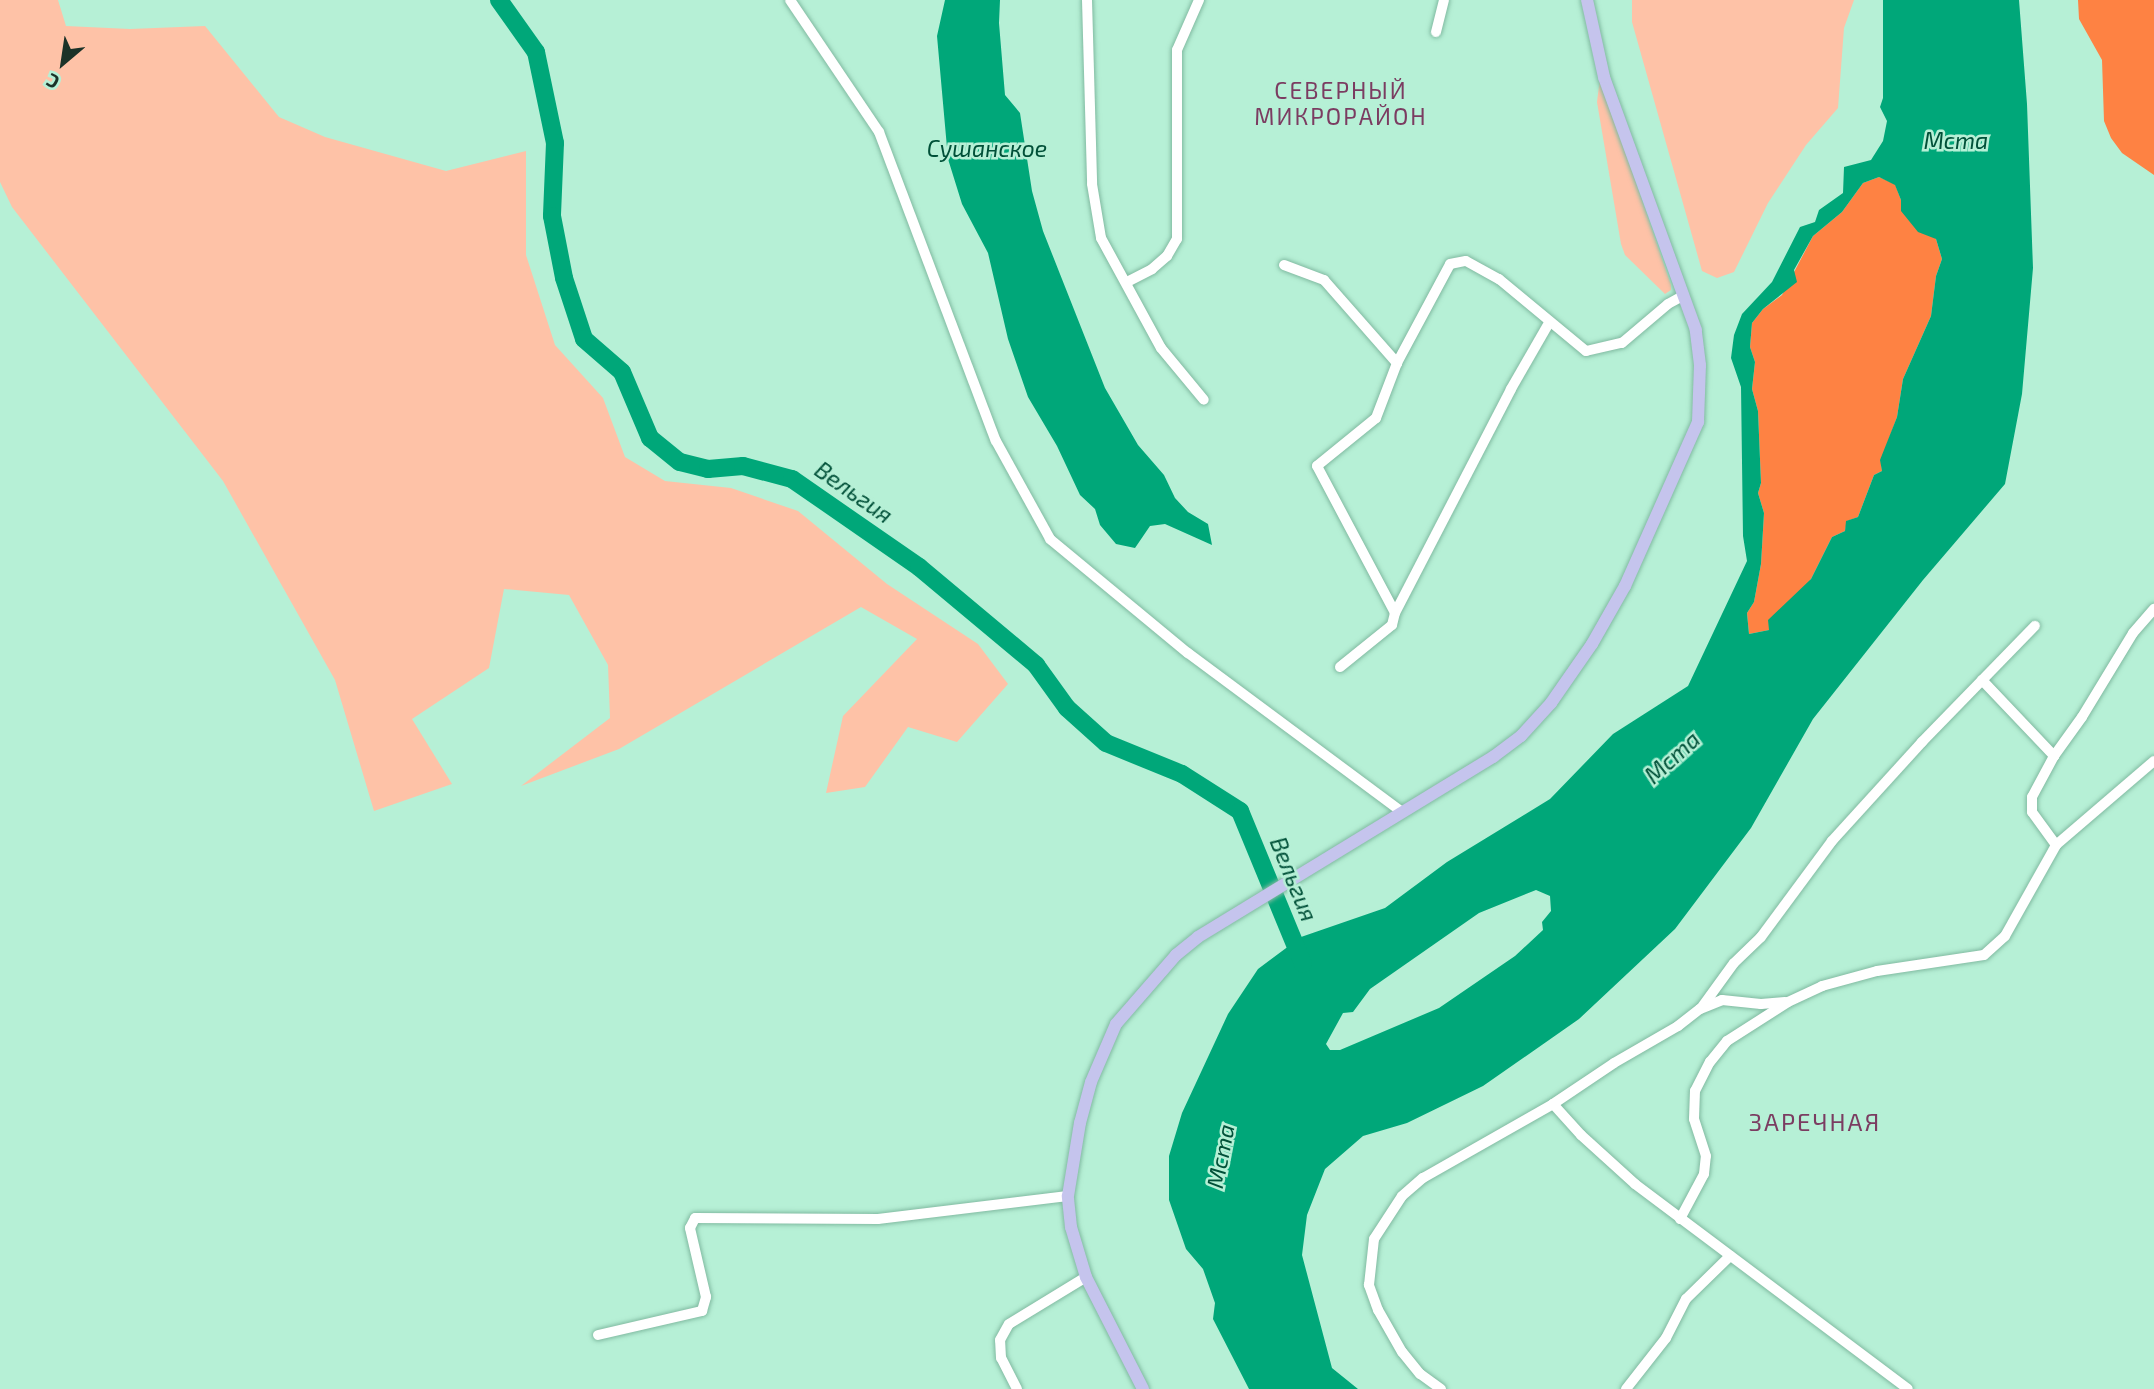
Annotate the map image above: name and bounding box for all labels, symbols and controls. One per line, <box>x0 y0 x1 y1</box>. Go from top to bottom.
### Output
north arrow <box>28 28 98 98</box>
text: С <box>42 69 63 95</box>
district label: СЕВЕРНЫЙ МИКРОРАЙОН <box>1256 76 1426 130</box>
water label: Мста <box>1924 126 1988 154</box>
water label: Сушанское <box>927 134 1047 162</box>
water label: Вельгия <box>810 455 898 529</box>
water label: Мста <box>1639 725 1705 789</box>
water label: Вельгия <box>1265 833 1323 925</box>
district label: ЗАРЕЧНАЯ <box>1750 1108 1880 1136</box>
water label: Мста <box>1200 1122 1240 1190</box>

